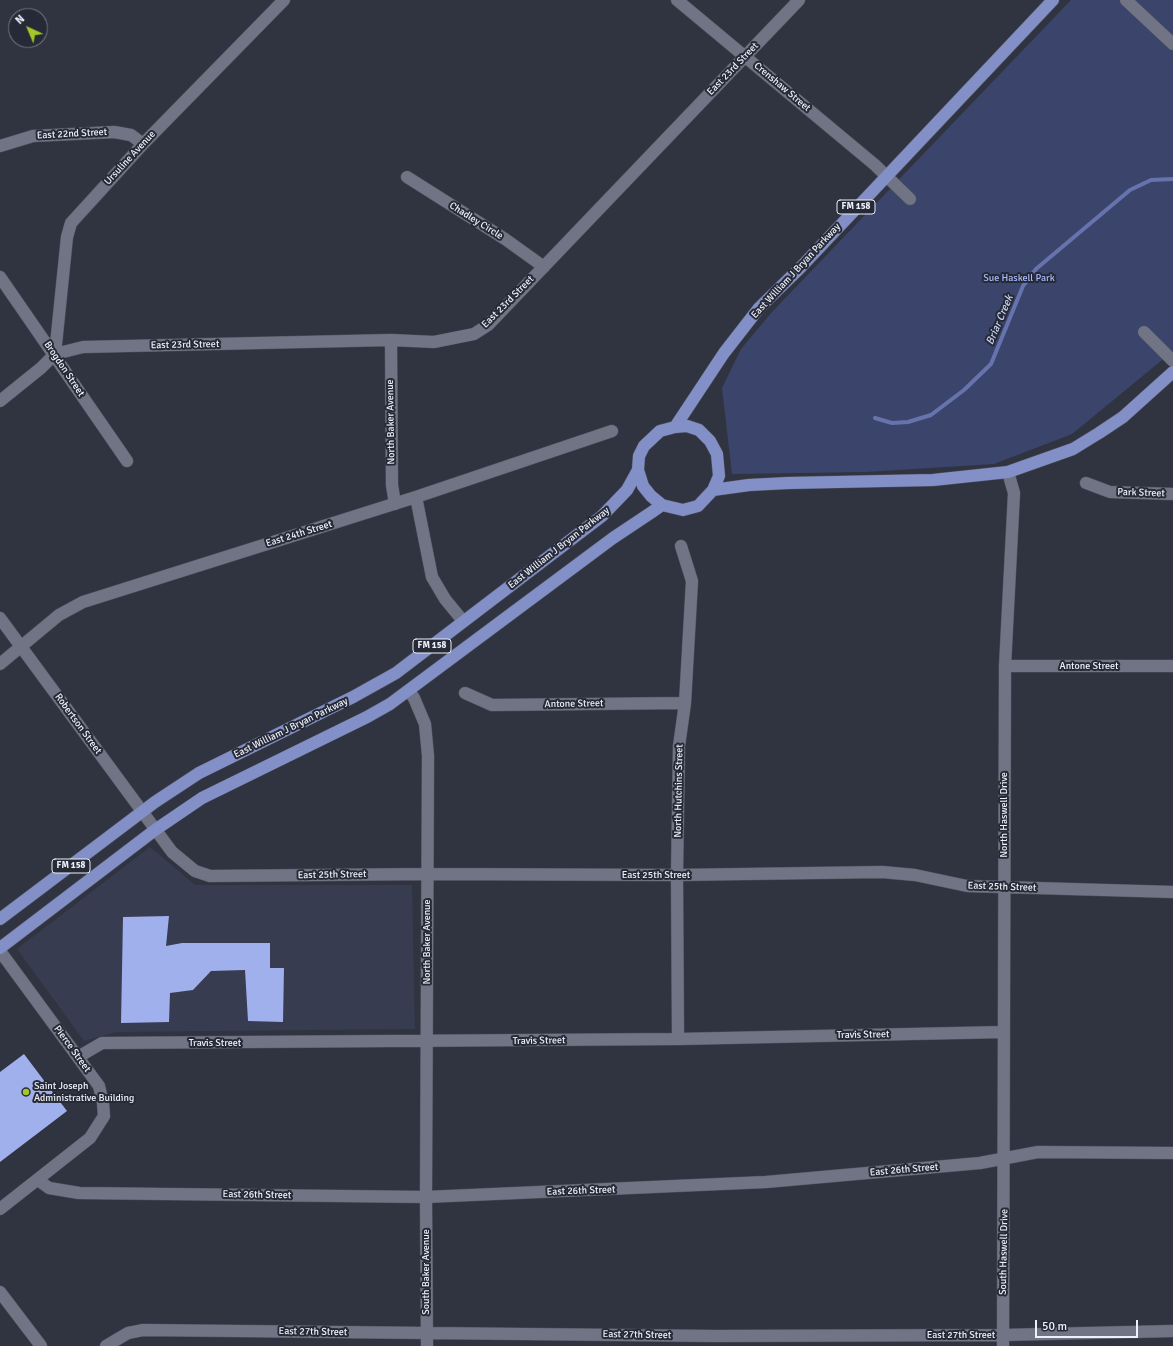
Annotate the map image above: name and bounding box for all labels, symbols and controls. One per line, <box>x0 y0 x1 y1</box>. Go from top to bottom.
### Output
north arrow <box>8 8 48 48</box>
text: N <box>13 12 27 27</box>
street label: East 23rd Street <box>705 40 761 98</box>
street label: Crenshaw Street <box>751 60 813 114</box>
street label: East 22nd Street <box>36 126 108 142</box>
street label: Ursuline Avenue <box>102 128 158 188</box>
street label: Chadley Circle <box>447 200 505 242</box>
road number: FM 158 <box>837 200 875 214</box>
street label: East William J Bryan Parkway <box>749 221 843 321</box>
park label: Sue Haskell Park <box>983 272 1055 284</box>
street label: East 23rd Street <box>479 273 537 331</box>
water label: Briar Creek <box>984 293 1016 347</box>
street label: East 23rd Street <box>151 338 219 352</box>
street label: Brogdon Street <box>41 339 87 399</box>
street label: North Baker Avenue <box>384 379 398 465</box>
street label: Park Street <box>1117 486 1165 500</box>
street label: East William J Bryan Parkway <box>506 505 612 591</box>
street label: East 24th Street <box>264 518 334 550</box>
road number: FM 158 <box>413 639 451 653</box>
street label: Antone Street <box>1060 660 1118 672</box>
street label: Robertson Street <box>52 691 104 757</box>
street label: East William J Bryan Parkway <box>232 695 350 761</box>
street label: Antone Street <box>544 697 604 711</box>
street label: North Hutchins Street <box>672 744 686 838</box>
street label: North Haswell Drive <box>998 772 1010 858</box>
road number: FM 158 <box>52 859 90 873</box>
street label: East 25th Street <box>298 868 366 882</box>
street label: East 25th Street <box>622 869 690 881</box>
street label: East 25th Street <box>967 880 1037 894</box>
street label: North Baker Avenue <box>421 899 433 985</box>
street label: Pierce Street <box>51 1023 93 1075</box>
street label: Travis Street <box>837 1029 889 1041</box>
street label: Travis Street <box>513 1035 565 1047</box>
street label: Travis Street <box>189 1037 241 1049</box>
place label: Saint Joseph Administrative Building <box>34 1080 134 1104</box>
marker: Saint Joseph Administrative Building <box>21 1087 31 1097</box>
street label: East 26th Street <box>869 1161 939 1179</box>
street label: East 26th Street <box>546 1184 616 1198</box>
street label: East 26th Street <box>223 1188 291 1202</box>
street label: South Haswell Drive <box>997 1209 1011 1295</box>
street label: South Baker Avenue <box>420 1229 432 1315</box>
scale bar <box>1037 1312 1140 1338</box>
text: 50 m <box>1042 1319 1067 1334</box>
street label: East 27th Street <box>279 1325 347 1339</box>
street label: East 27th Street <box>603 1328 671 1342</box>
street label: East 27th Street <box>927 1329 995 1341</box>

